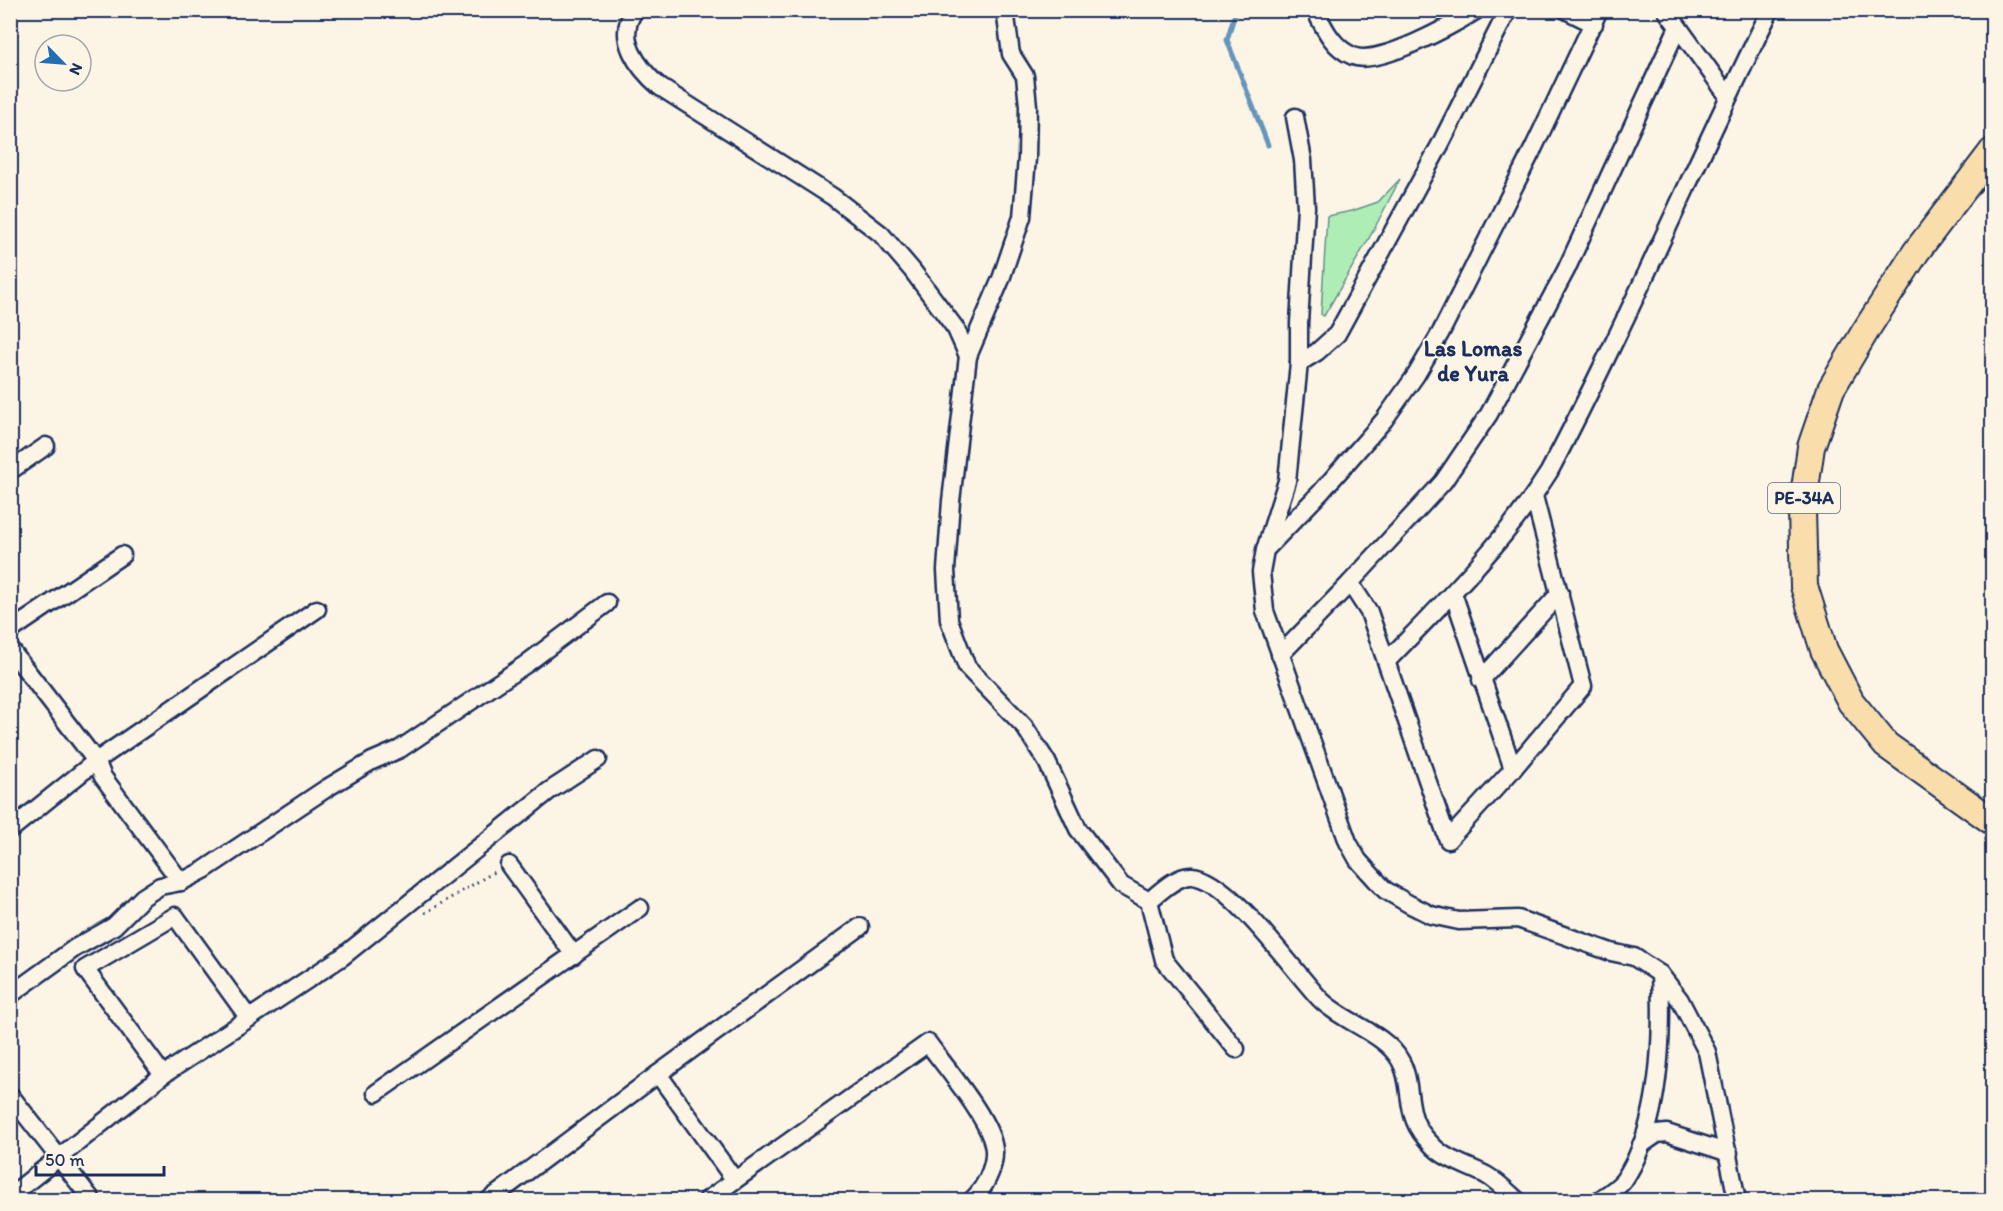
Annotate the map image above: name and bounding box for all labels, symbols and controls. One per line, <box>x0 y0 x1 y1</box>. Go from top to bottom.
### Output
north arrow <box>33 33 93 93</box>
text: N <box>65 60 87 78</box>
district label: Las Lomas de Yura <box>1424 335 1522 387</box>
road number: PE-34A <box>1768 483 1840 513</box>
scale bar <box>36 1139 164 1177</box>
text: 50 m <box>45 1149 85 1171</box>

